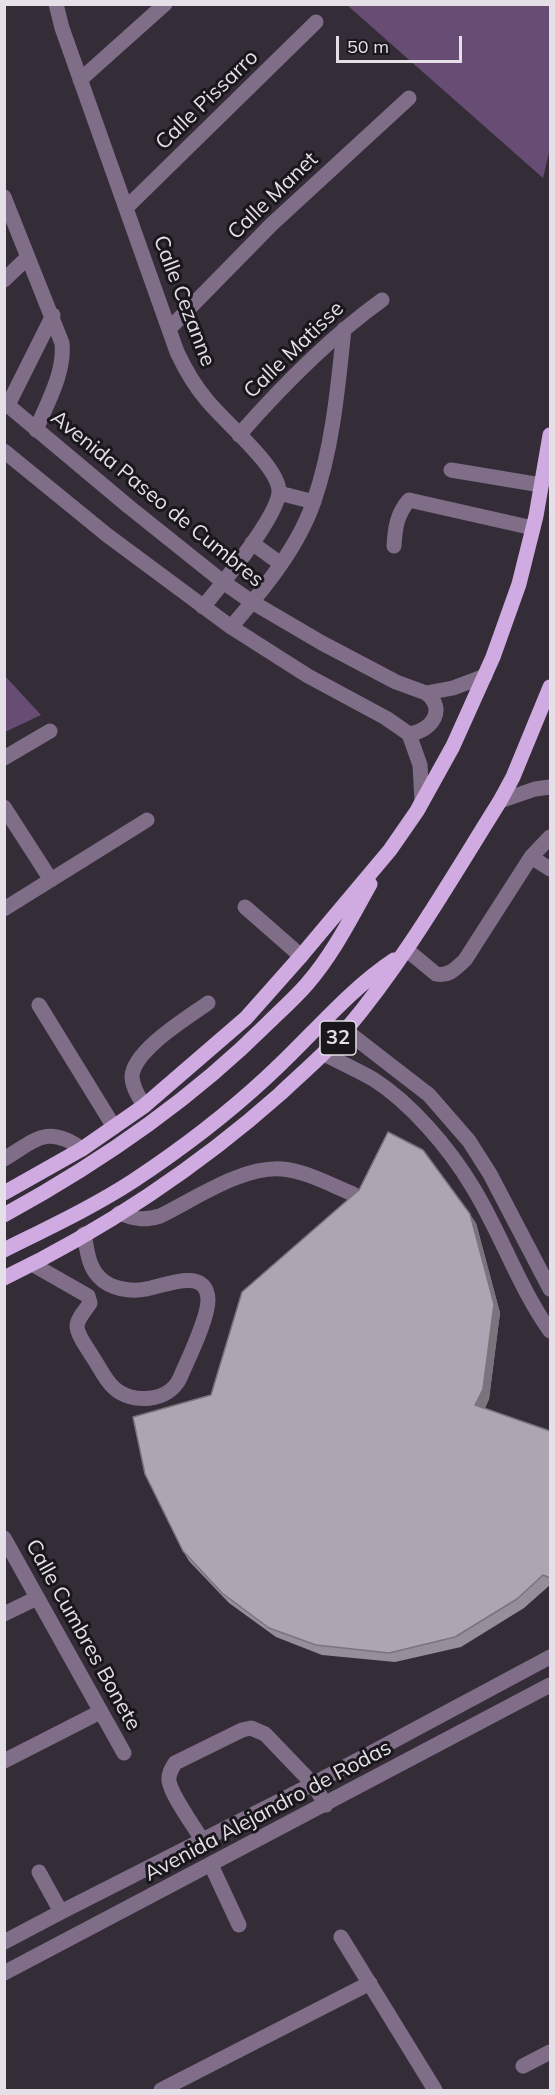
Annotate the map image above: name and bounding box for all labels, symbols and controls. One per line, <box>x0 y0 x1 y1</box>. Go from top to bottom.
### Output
scale bar <box>339 24 465 62</box>
text: 50 m <box>347 35 389 58</box>
street label: Calle Pissarro <box>151 45 263 155</box>
street label: Calle Manet <box>223 147 323 245</box>
street label: Calle Cezanne <box>148 232 220 370</box>
street label: Calle Matisse <box>239 296 349 404</box>
street label: Avenida Paseo de Cumbres <box>46 405 268 593</box>
road number: 32 <box>320 1021 356 1055</box>
street label: Calle Cumbres Bonete <box>20 1535 146 1735</box>
street label: Avenida Alejandro de Rodas <box>140 1735 396 1887</box>

